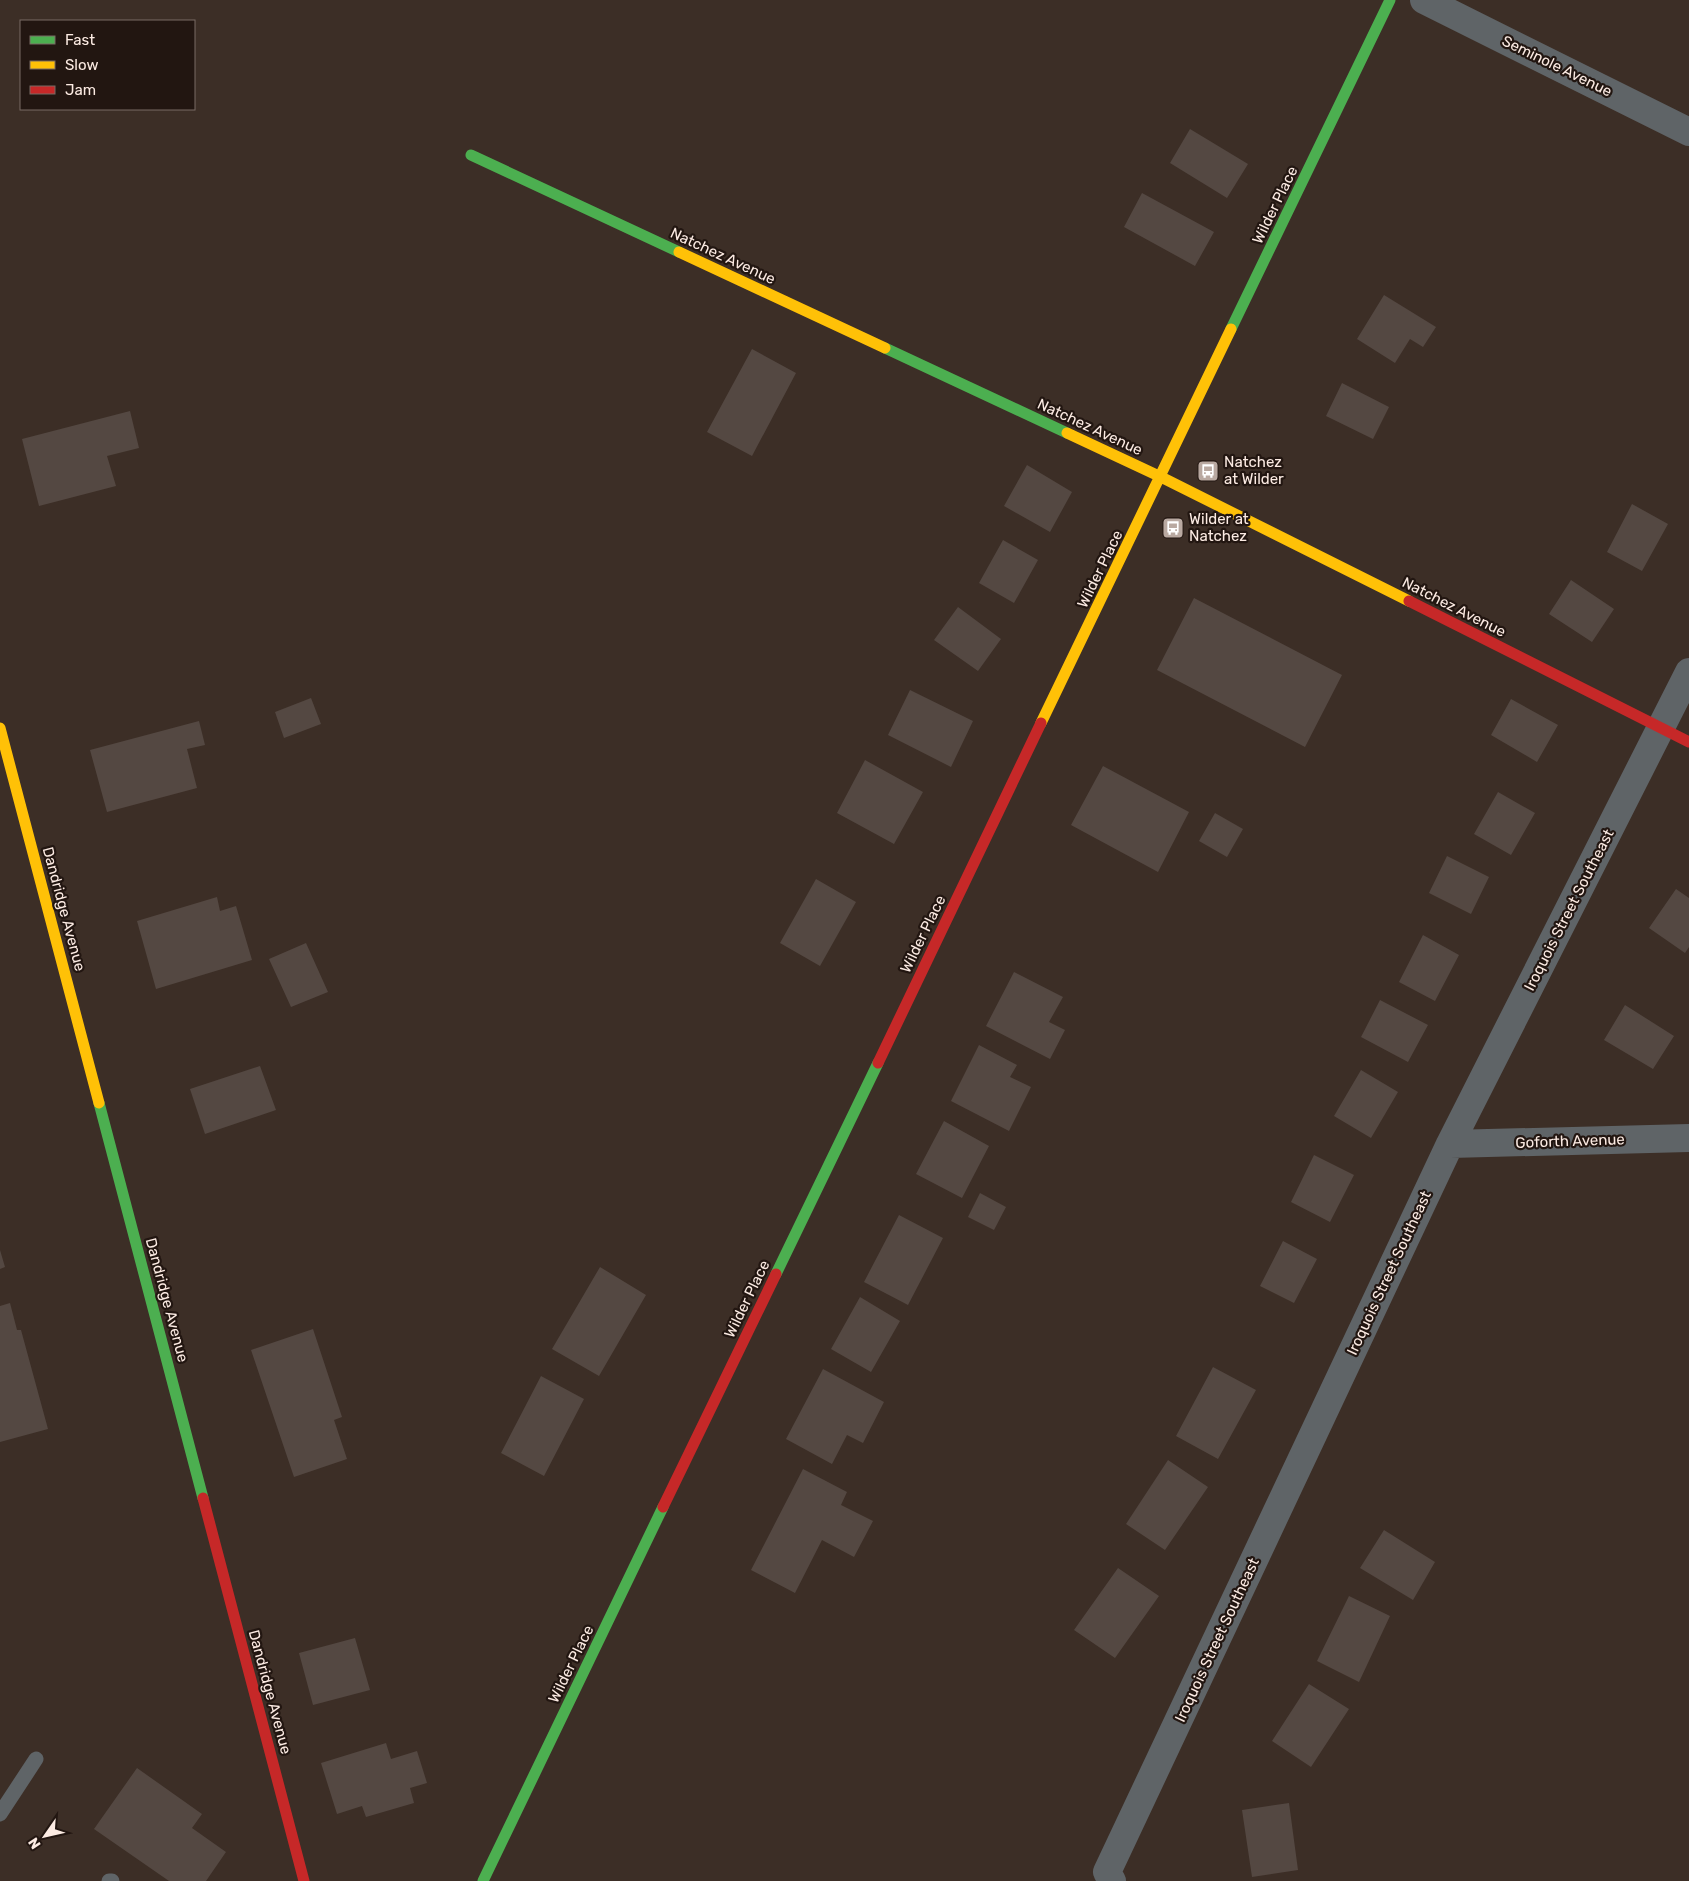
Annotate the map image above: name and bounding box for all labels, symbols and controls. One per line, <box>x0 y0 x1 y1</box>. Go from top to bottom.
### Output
legend <box>20 20 195 110</box>
text: Fast <box>65 31 95 49</box>
street label: Seminole Avenue <box>1499 32 1615 100</box>
text: Slow <box>65 56 98 74</box>
text: Jam <box>65 81 96 99</box>
street label: Wilder Place <box>1249 163 1301 247</box>
street label: Natchez Avenue <box>668 224 778 288</box>
street label: Natchez Avenue <box>1035 395 1145 459</box>
place label: Natchez at Wilder <box>1224 453 1284 488</box>
bus stop icon: Natchez at Wilder <box>1196 459 1220 483</box>
place label: Wilder at Natchez <box>1189 510 1249 545</box>
bus stop icon: Wilder at Natchez <box>1161 516 1185 540</box>
street label: Wilder Place <box>1074 527 1126 611</box>
street label: Natchez Avenue <box>1399 573 1509 641</box>
street label: Iroquois Street Southeast <box>1520 826 1618 994</box>
street label: Dandridge Avenue <box>39 845 89 973</box>
street label: Wilder Place <box>897 892 949 976</box>
street label: Goforth Avenue <box>1515 1130 1625 1152</box>
street label: Iroquois Street Southeast <box>1343 1188 1435 1358</box>
street label: Dandridge Avenue <box>142 1236 192 1364</box>
street label: Wilder Place <box>721 1257 773 1341</box>
street label: Iroquois Street Southeast <box>1171 1555 1263 1725</box>
street label: Wilder Place <box>545 1622 597 1706</box>
street label: Dandridge Avenue <box>245 1628 295 1756</box>
north arrow <box>20 1811 70 1861</box>
text: N <box>25 1834 45 1852</box>

